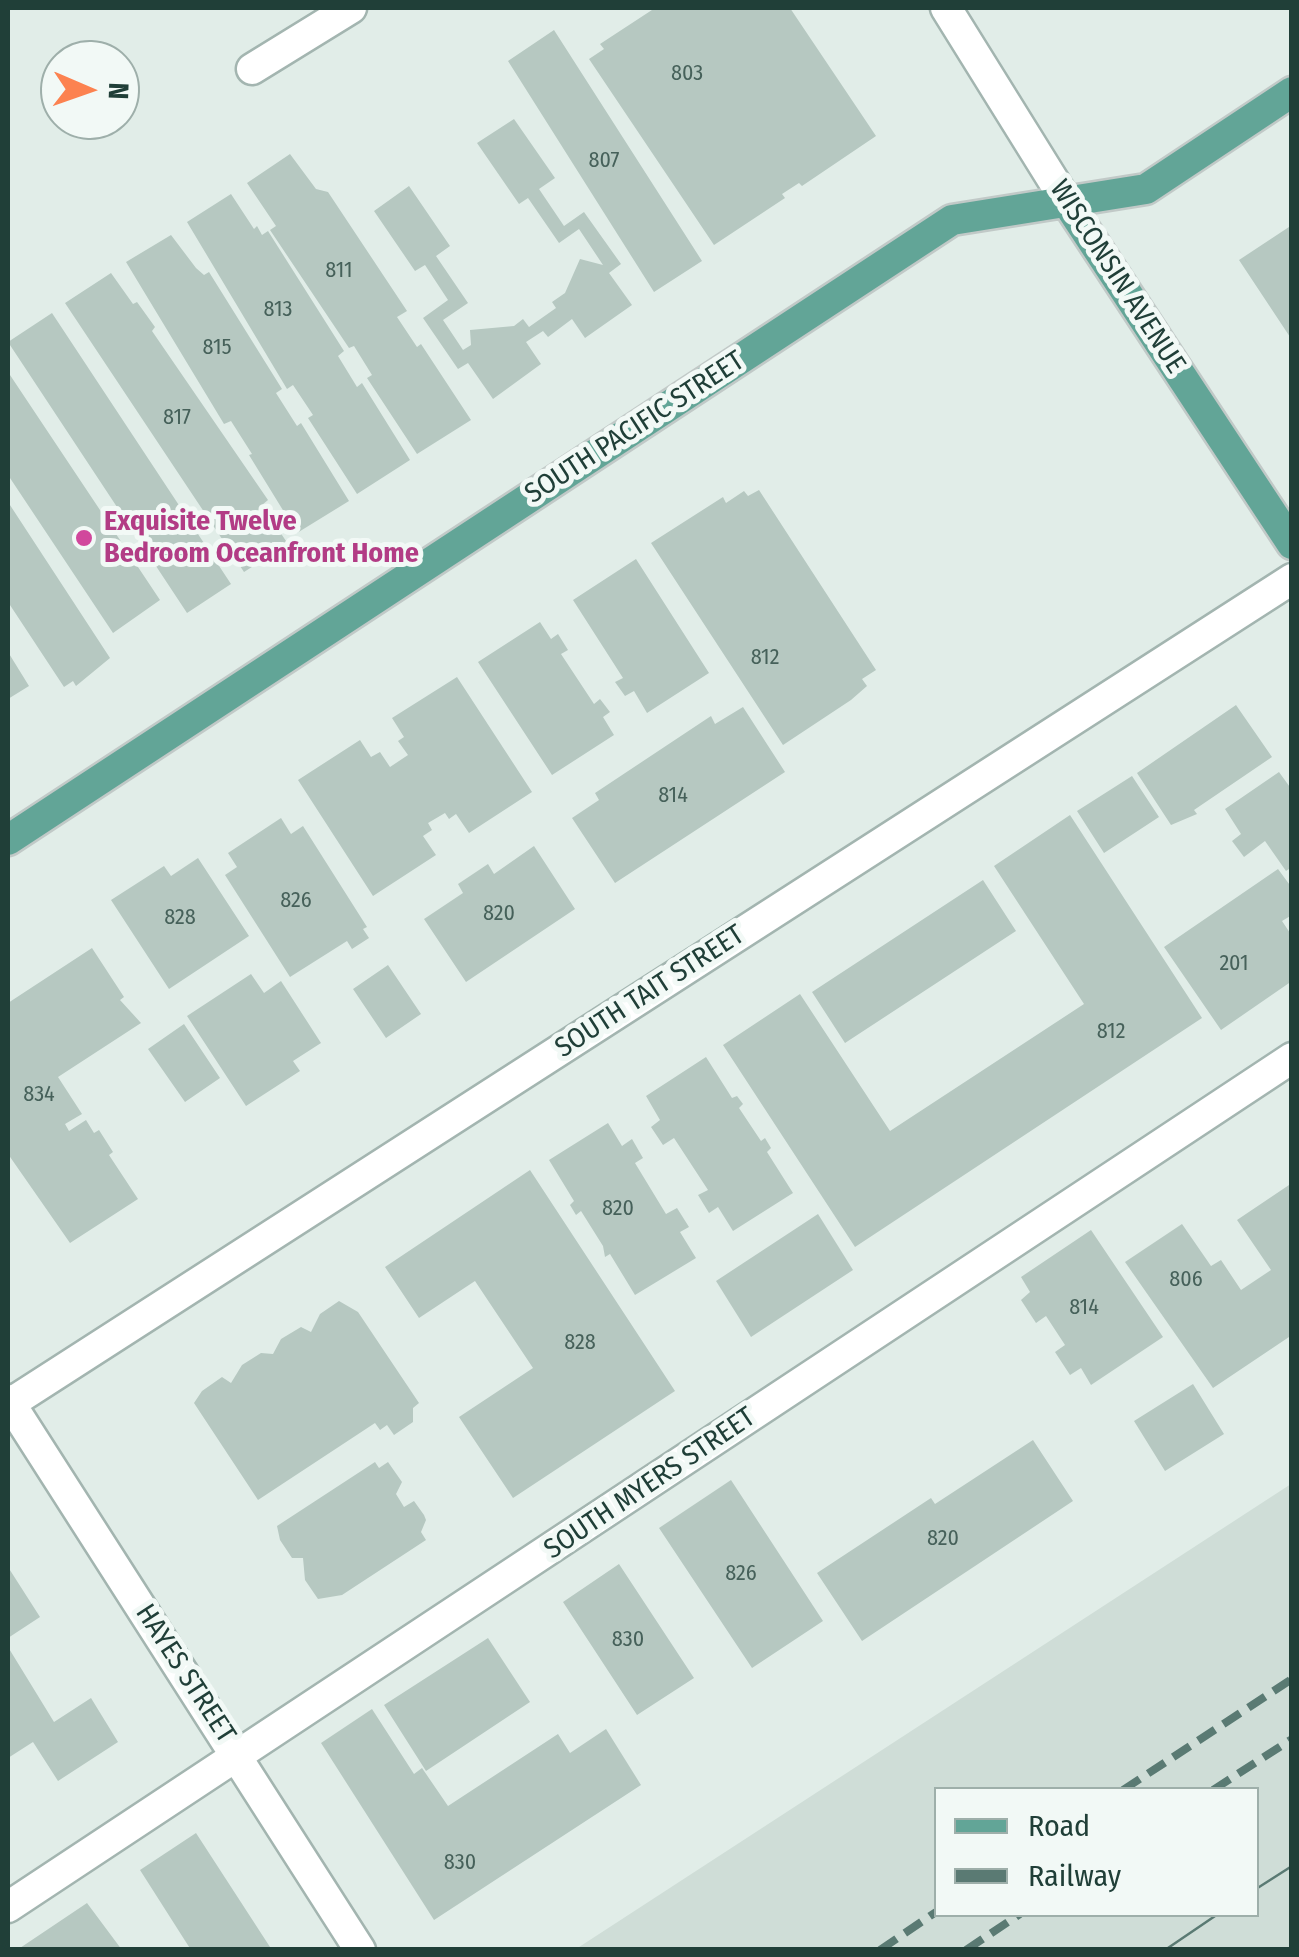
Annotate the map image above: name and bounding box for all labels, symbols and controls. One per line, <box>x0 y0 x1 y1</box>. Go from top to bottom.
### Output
north arrow <box>40 40 140 140</box>
house number: 803 <box>671 61 703 87</box>
text: N <box>102 82 135 100</box>
house number: 807 <box>589 148 619 174</box>
street label: WISCONSIN AVENUE <box>1042 174 1192 380</box>
house number: 811 <box>325 258 353 284</box>
house number: 813 <box>264 297 292 323</box>
house number: 815 <box>202 335 232 361</box>
street label: SOUTH PACIFIC STREET <box>519 345 751 511</box>
house number: 817 <box>163 405 191 431</box>
place label: Exquisite Twelve Bedroom Oceanfront Home <box>104 505 419 571</box>
marker: Exquisite Twelve Bedroom Oceanfront Home <box>73 527 95 549</box>
house number: 812 <box>751 645 779 671</box>
house number: 814 <box>658 783 688 809</box>
house number: 826 <box>280 888 312 914</box>
house number: 820 <box>483 901 515 927</box>
house number: 828 <box>164 905 196 931</box>
street label: SOUTH TAIT STREET <box>549 918 751 1066</box>
house number: 201 <box>1219 951 1249 977</box>
house number: 812 <box>1097 1019 1125 1045</box>
house number: 834 <box>23 1082 55 1108</box>
house number: 820 <box>602 1196 634 1222</box>
house number: 806 <box>1169 1267 1203 1293</box>
house number: 814 <box>1069 1295 1099 1321</box>
house number: 828 <box>564 1330 596 1356</box>
street label: SOUTH MYERS STREET <box>538 1401 762 1567</box>
house number: 820 <box>927 1526 959 1552</box>
house number: 826 <box>725 1561 757 1587</box>
street label: HAYES STREET <box>128 1598 242 1750</box>
house number: 830 <box>612 1627 644 1653</box>
legend <box>934 1787 1259 1917</box>
text: Road <box>1028 1808 1090 1844</box>
house number: 830 <box>444 1850 476 1876</box>
text: Railway <box>1028 1858 1121 1894</box>

